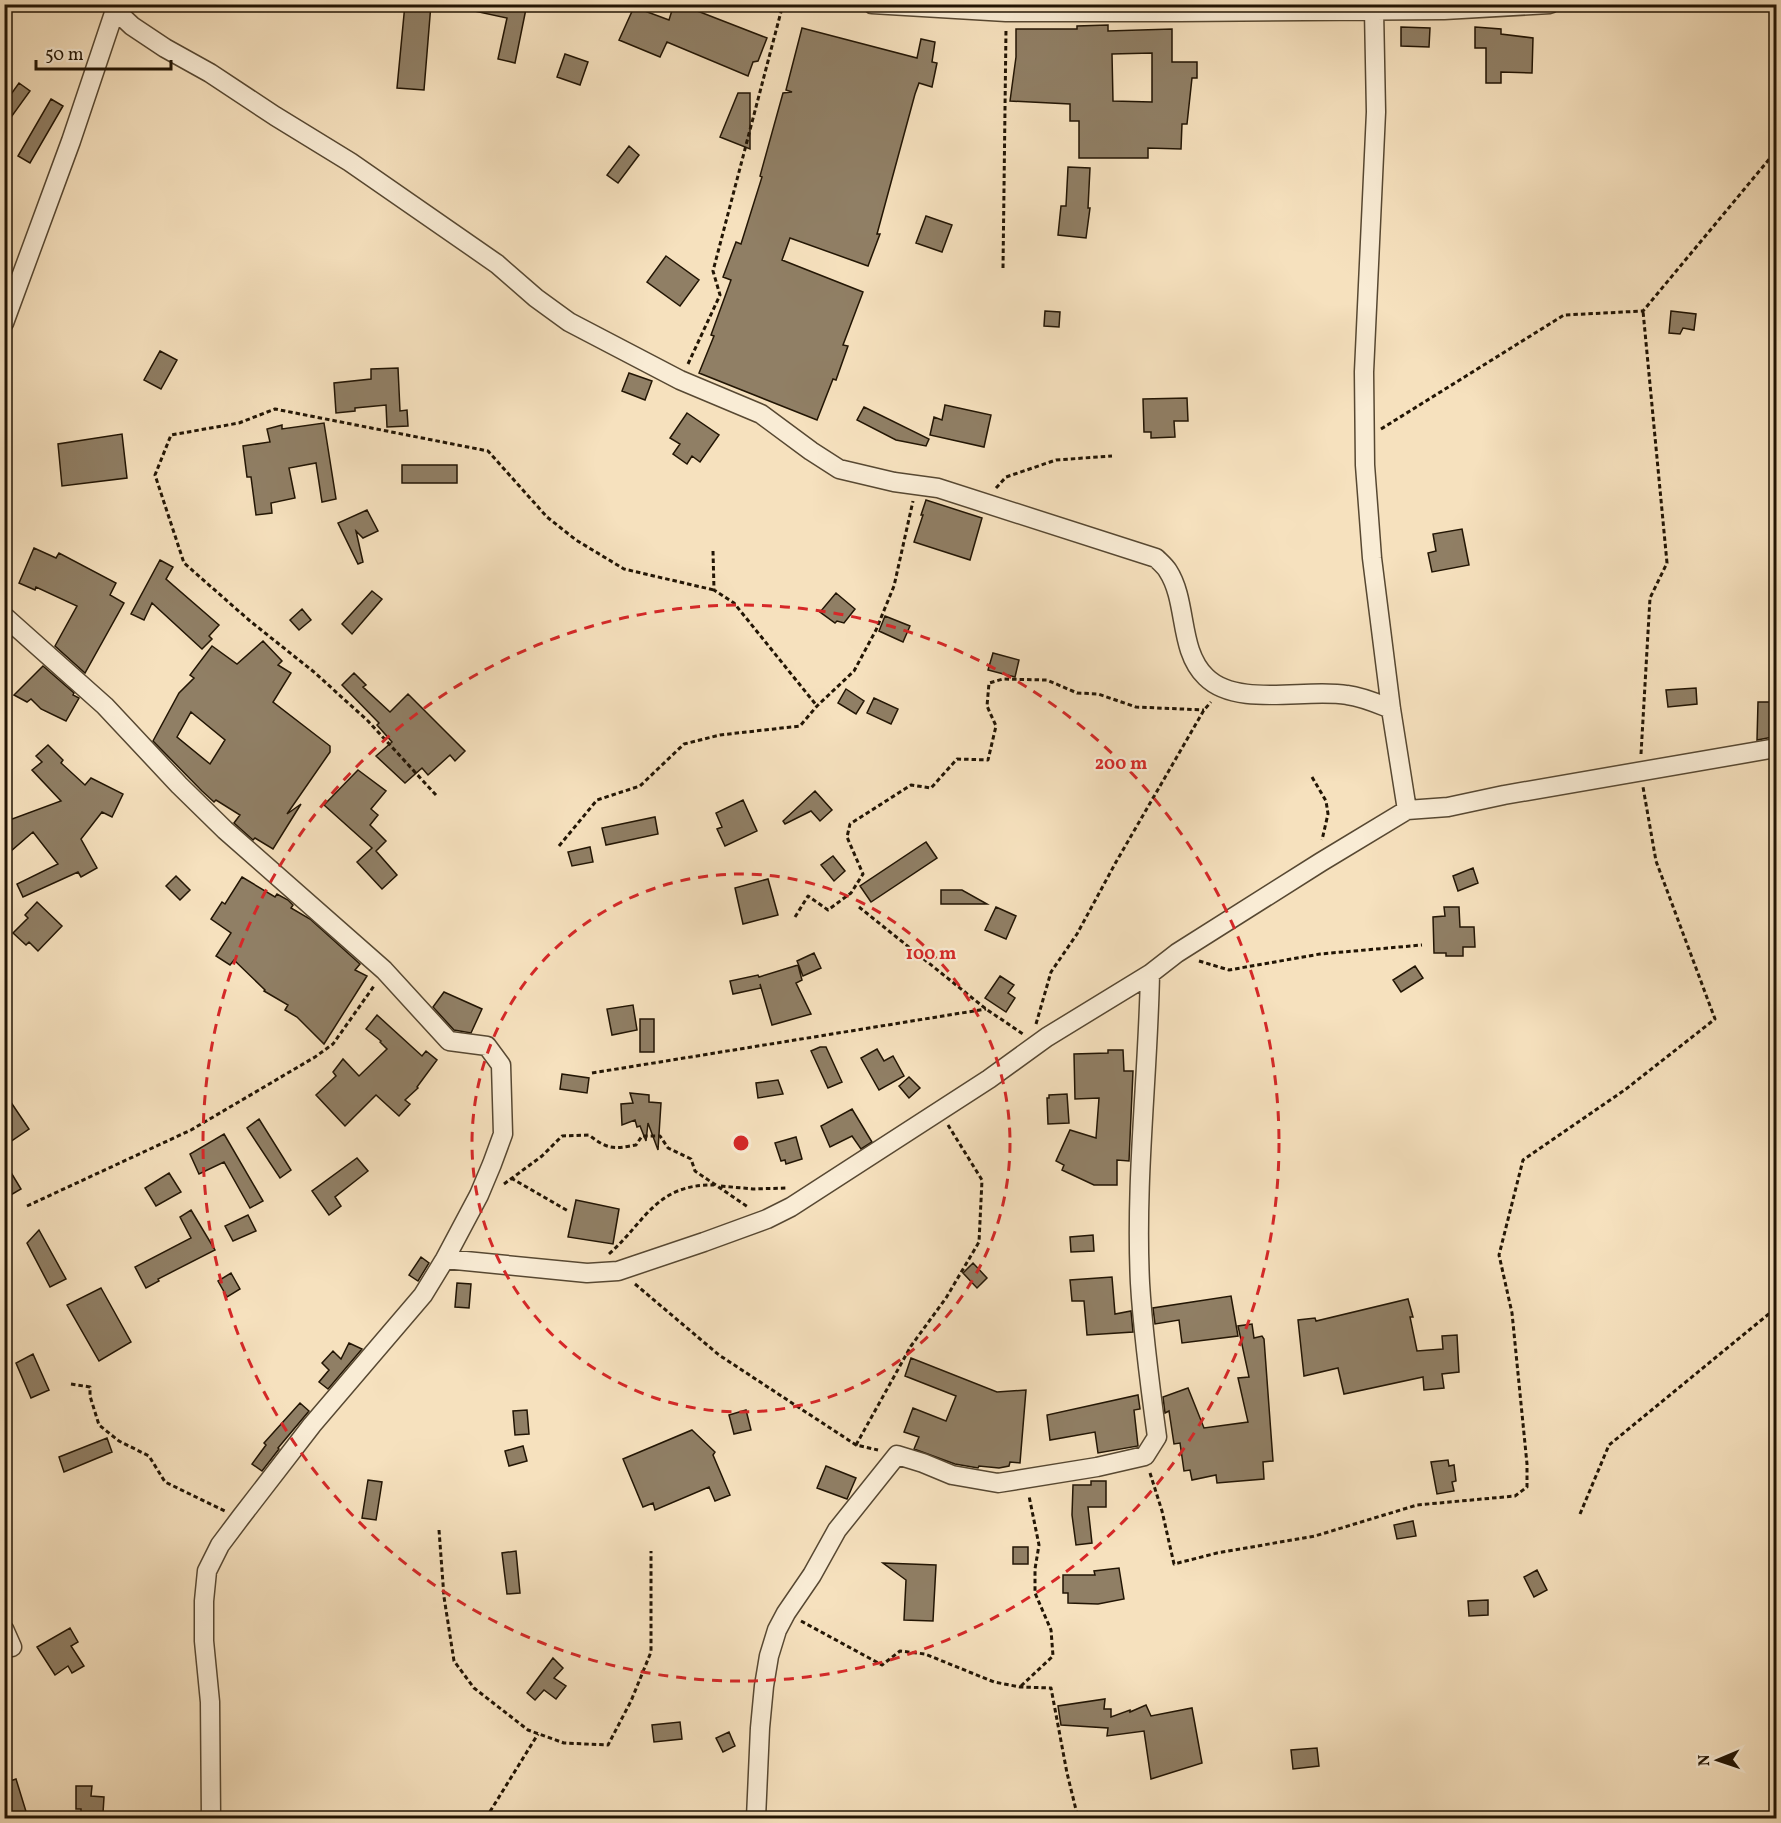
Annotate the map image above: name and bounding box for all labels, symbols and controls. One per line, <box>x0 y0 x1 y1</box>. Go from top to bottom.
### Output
scale bar <box>36 33 171 71</box>
text: 50 m <box>45 43 84 68</box>
text: 200 m <box>1095 752 1147 777</box>
text: 100 m <box>906 942 956 967</box>
centre of rings <box>731 1133 751 1153</box>
north arrow <box>1688 1730 1748 1790</box>
text: N <box>1694 1754 1716 1767</box>

